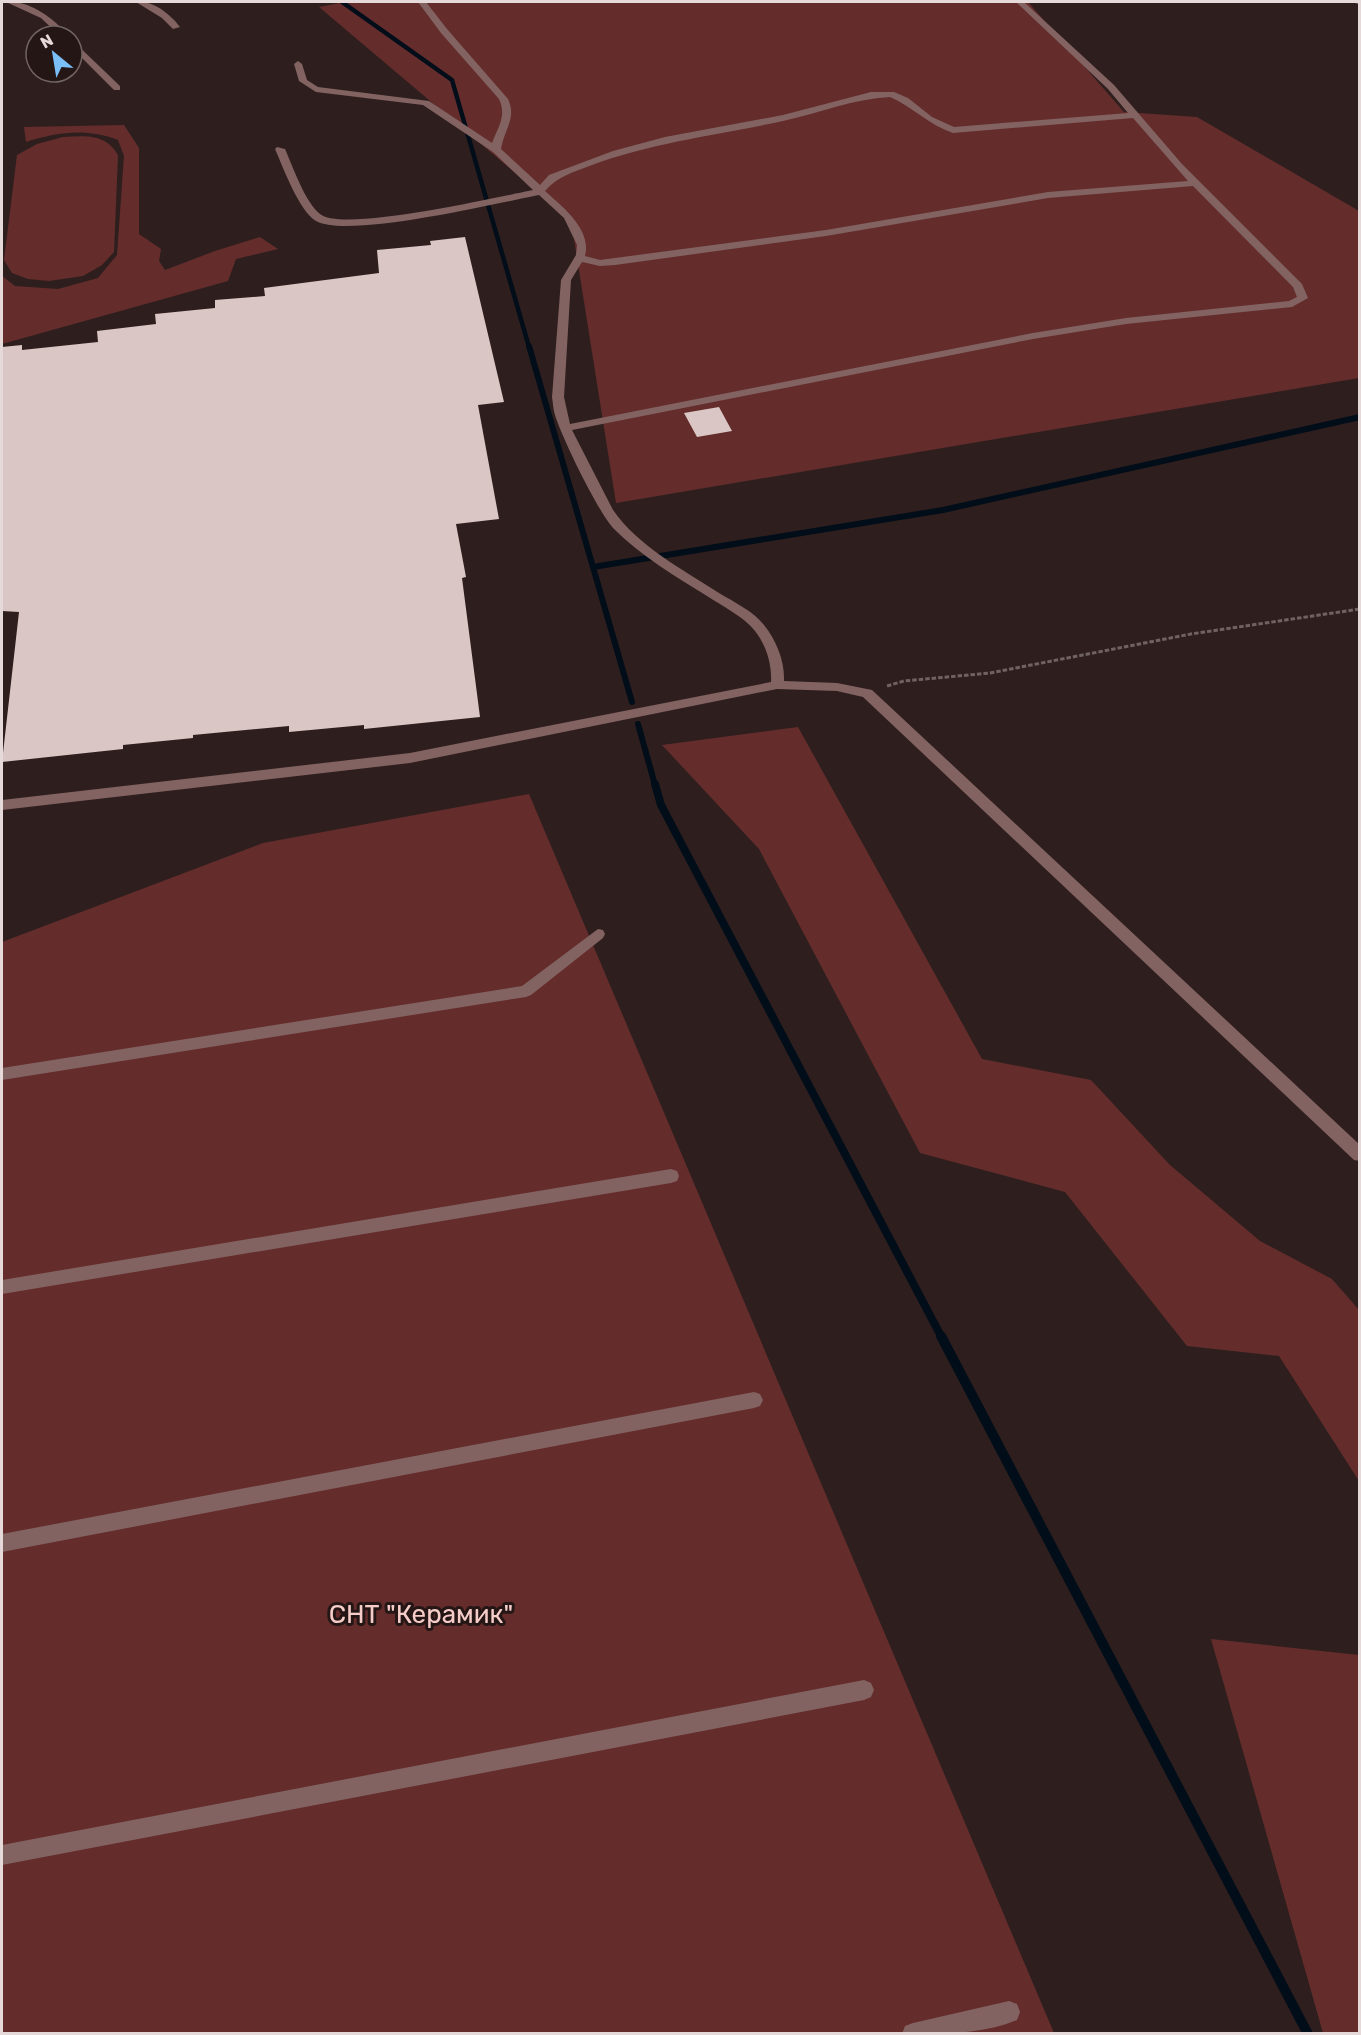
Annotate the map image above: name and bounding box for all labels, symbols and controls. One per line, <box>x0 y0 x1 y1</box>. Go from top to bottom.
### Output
north arrow <box>24 24 84 84</box>
text: N <box>37 30 56 53</box>
park label: СНТ "Керамик" <box>329 1599 513 1630</box>

